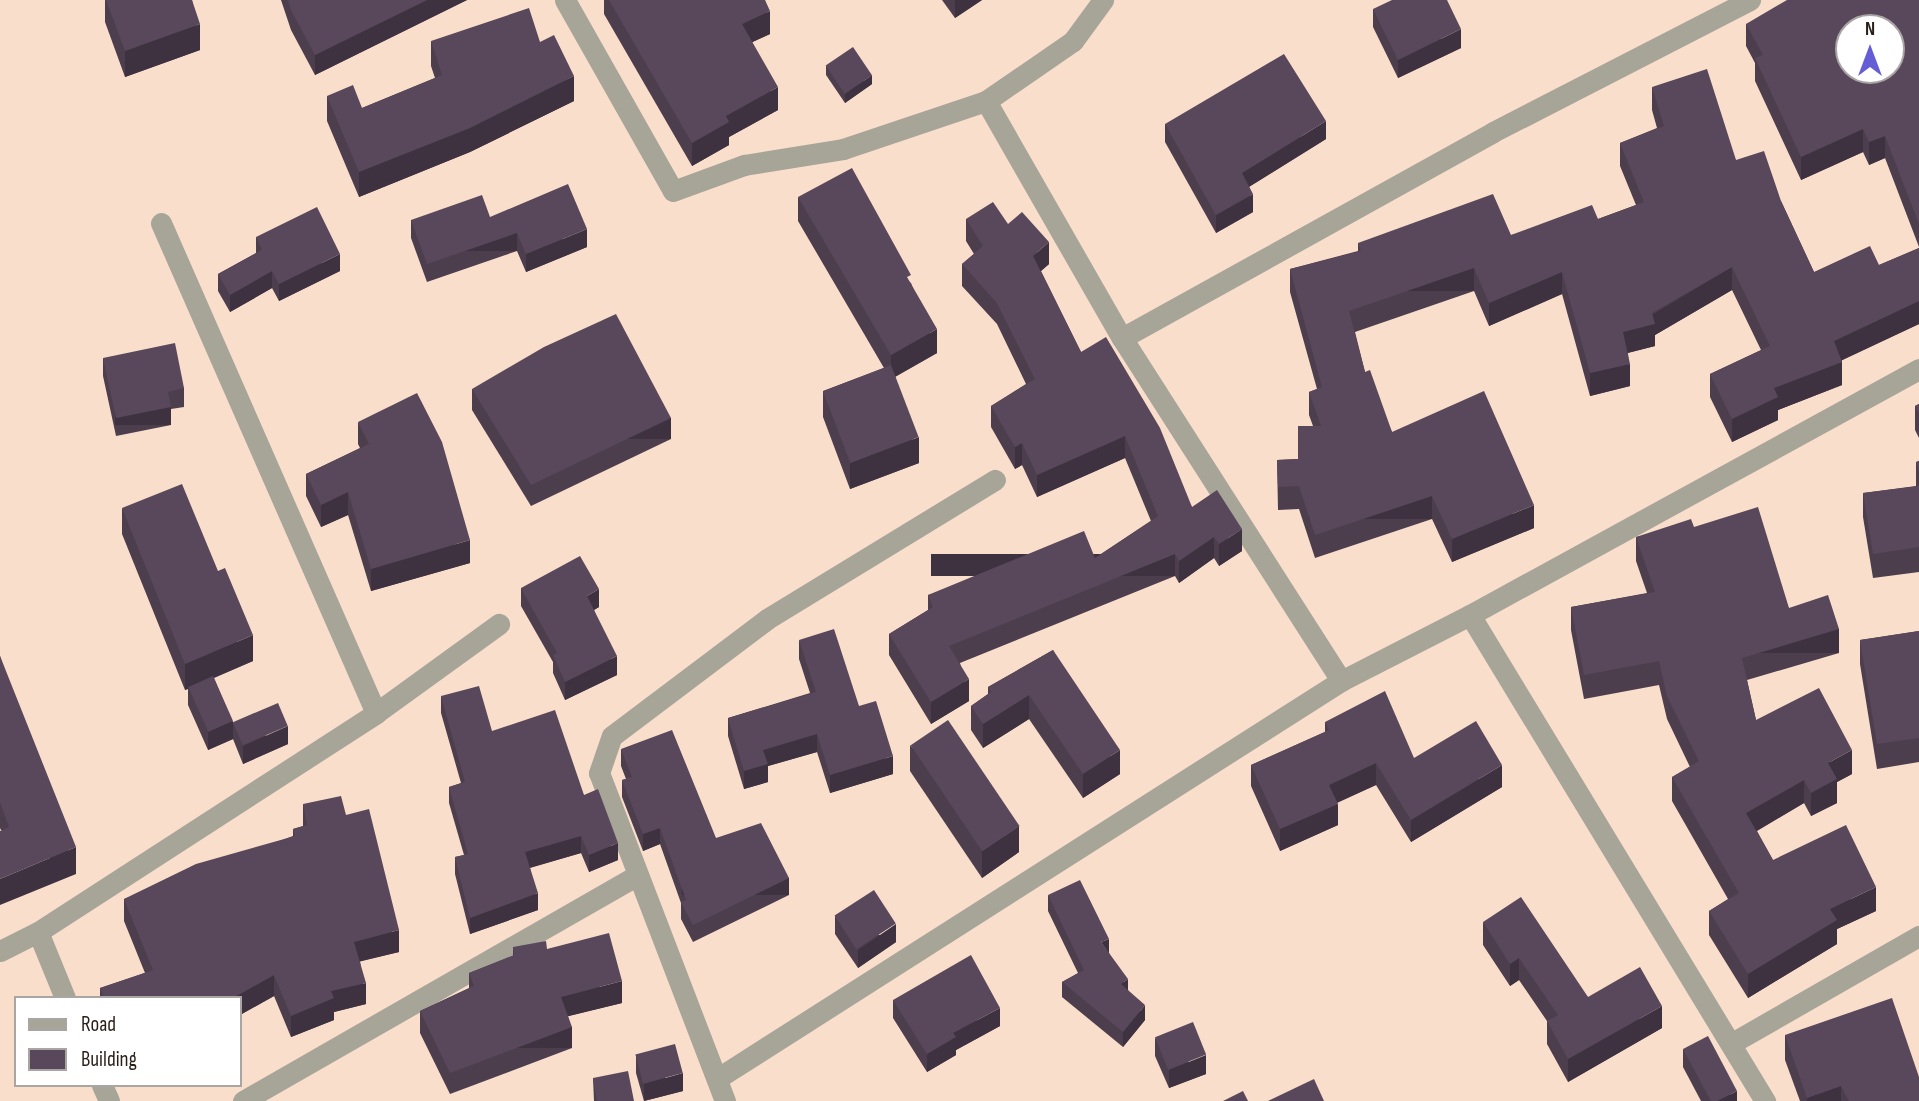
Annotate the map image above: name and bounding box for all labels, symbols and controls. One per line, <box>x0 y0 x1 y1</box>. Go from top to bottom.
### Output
north arrow <box>1835 14 1905 84</box>
text: N <box>1865 18 1875 41</box>
legend <box>14 996 242 1087</box>
text: Road <box>81 1012 116 1037</box>
text: Building <box>81 1047 137 1072</box>

